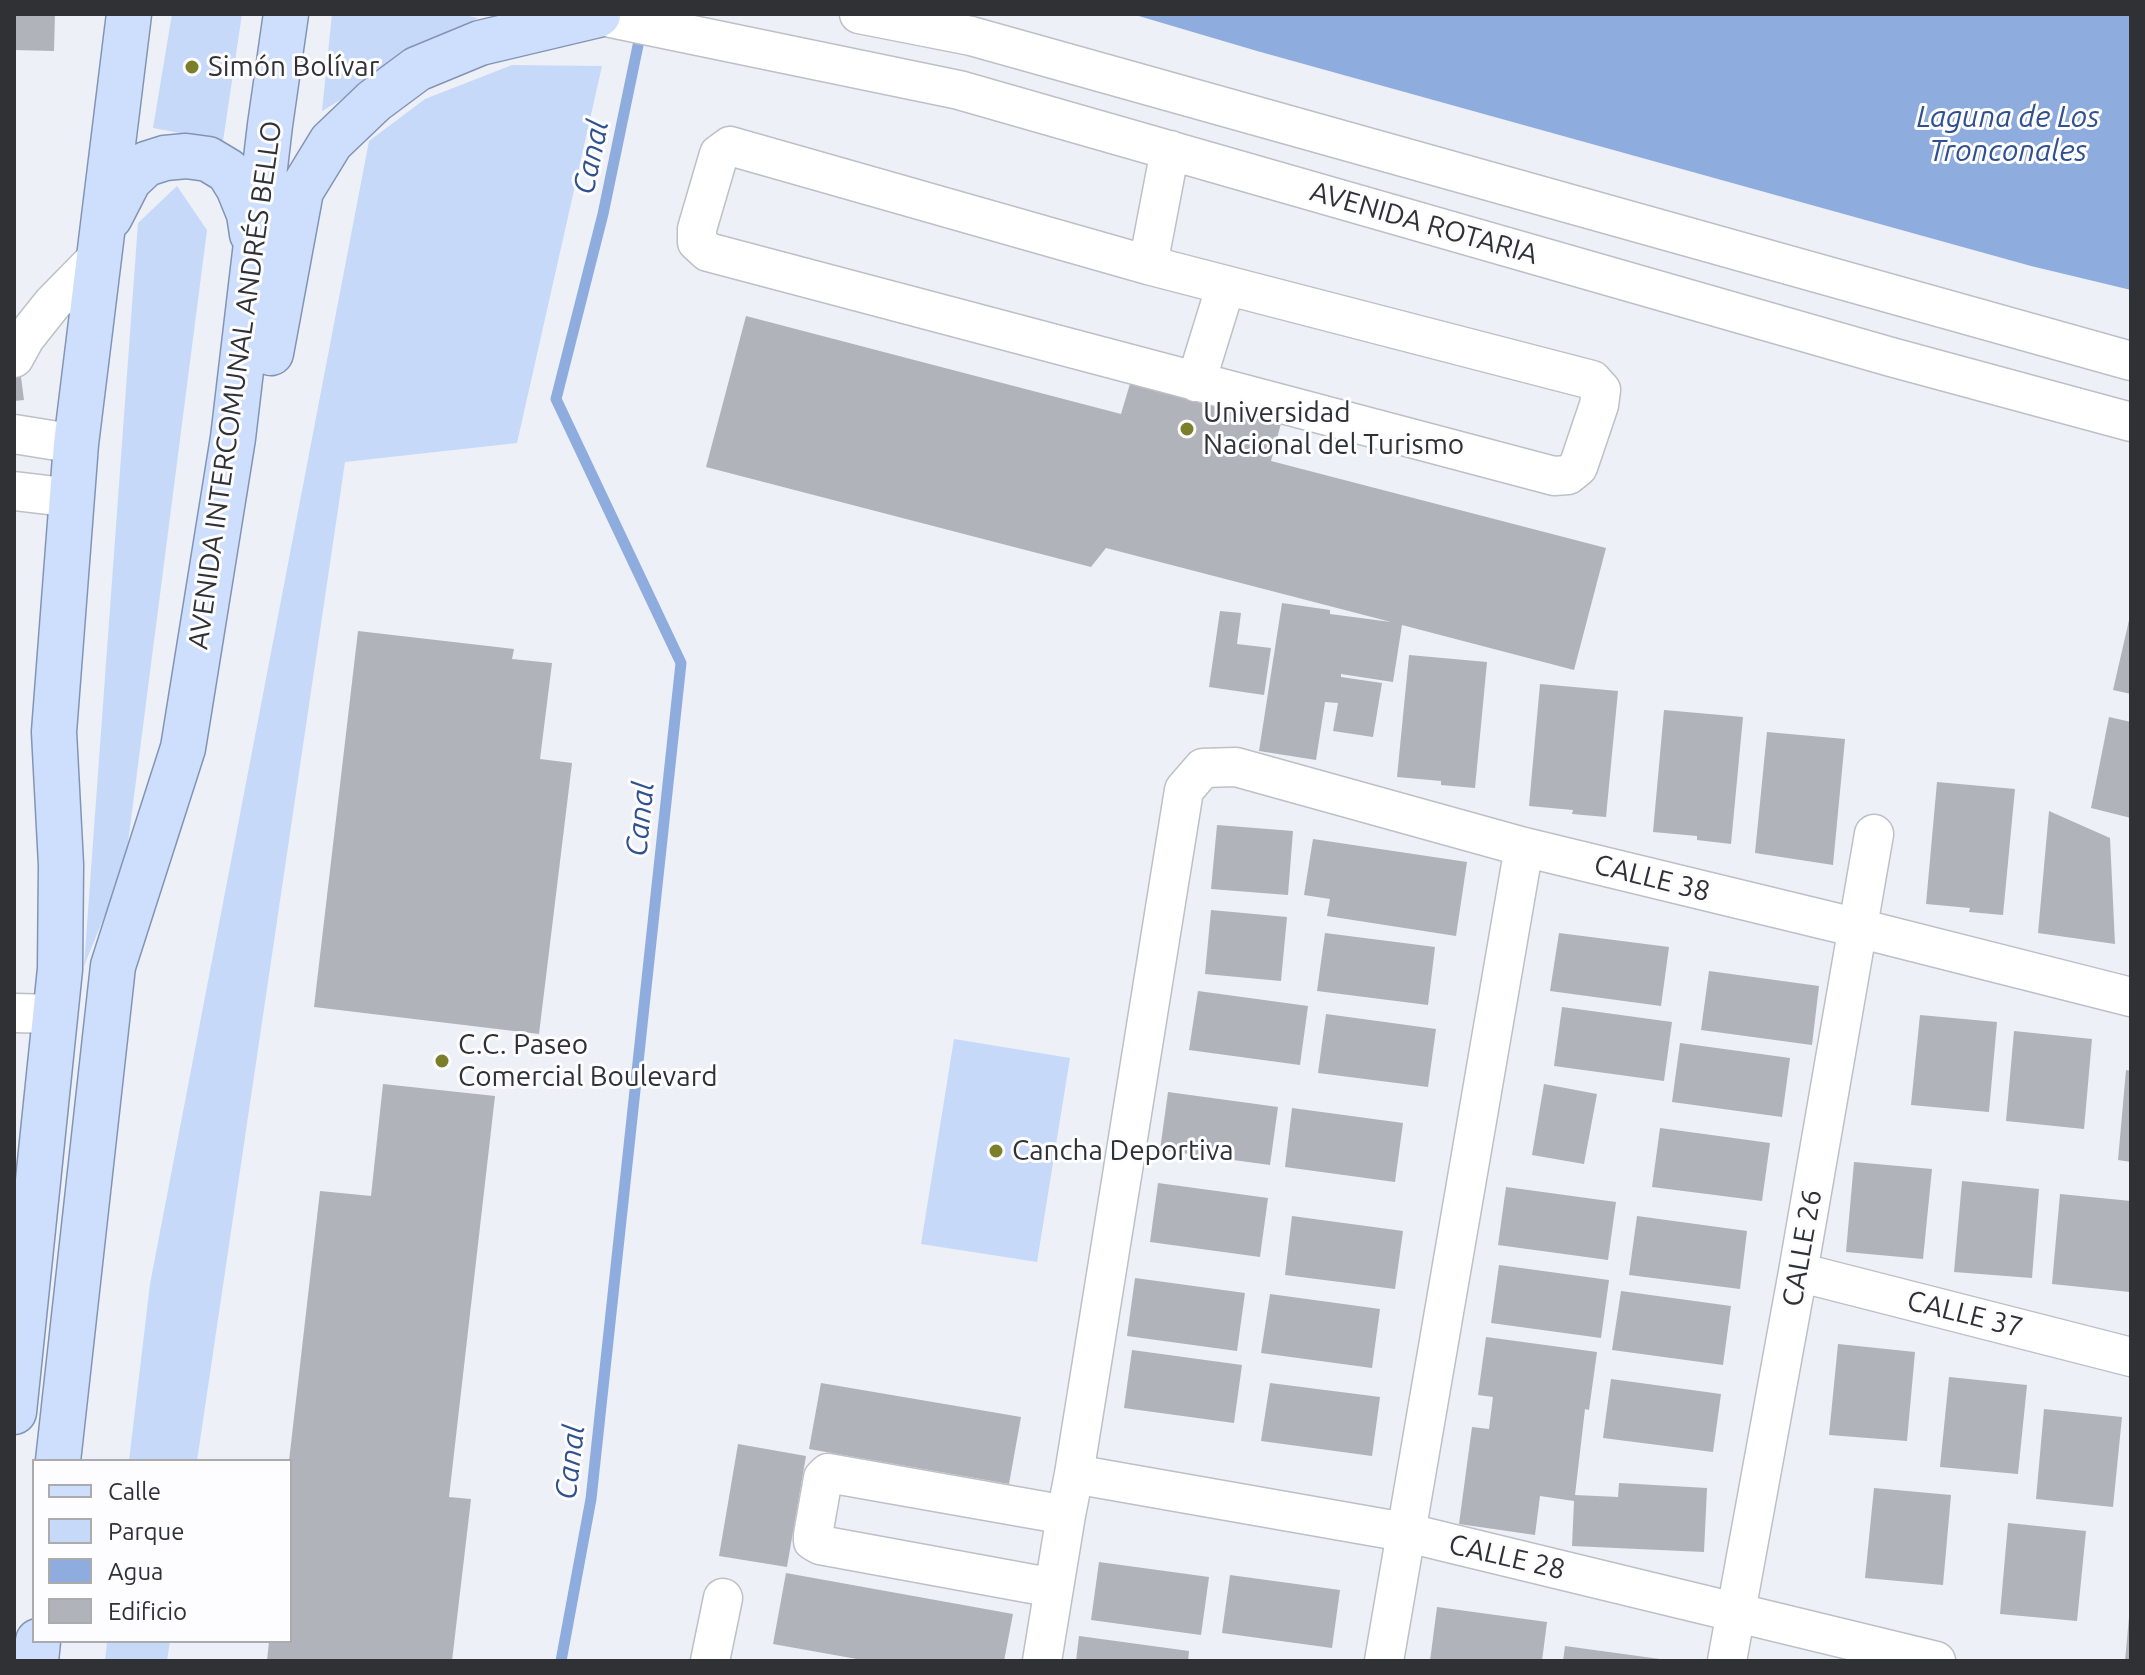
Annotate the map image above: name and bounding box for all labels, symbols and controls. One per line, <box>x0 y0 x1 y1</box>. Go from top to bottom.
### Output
place label: Simón Bolívar <box>208 50 379 84</box>
marker: Simón Bolívar <box>183 58 201 76</box>
water label: Laguna de Los Tronconales <box>1916 99 2100 170</box>
water label: Canal <box>566 116 616 198</box>
street label: AVENIDA INTERCOMUNAL ANDRÉS BELLO <box>181 119 289 651</box>
street label: AVENIDA ROTARIA <box>1306 174 1542 272</box>
place label: Universidad Nacional del Turismo <box>1203 396 1464 462</box>
marker: Universidad Nacional del Turismo <box>1178 420 1196 438</box>
water label: Canal <box>618 780 662 858</box>
street label: CALLE 38 <box>1591 847 1713 909</box>
place label: C.C. Paseo Comercial Boulevard <box>458 1028 718 1094</box>
marker: C.C. Paseo Comercial Boulevard <box>433 1052 451 1070</box>
place label: Cancha Deportiva <box>1012 1134 1234 1168</box>
marker: Cancha Deportiva <box>987 1142 1005 1160</box>
street label: CALLE 26 <box>1775 1187 1829 1309</box>
street label: CALLE 37 <box>1904 1283 2026 1345</box>
water label: Canal <box>548 1422 592 1502</box>
legend <box>32 1459 292 1643</box>
text: Calle <box>108 1478 161 1505</box>
text: Parque <box>108 1518 185 1545</box>
street label: CALLE 28 <box>1446 1527 1568 1587</box>
text: Agua <box>108 1558 163 1585</box>
text: Edificio <box>108 1598 187 1625</box>

